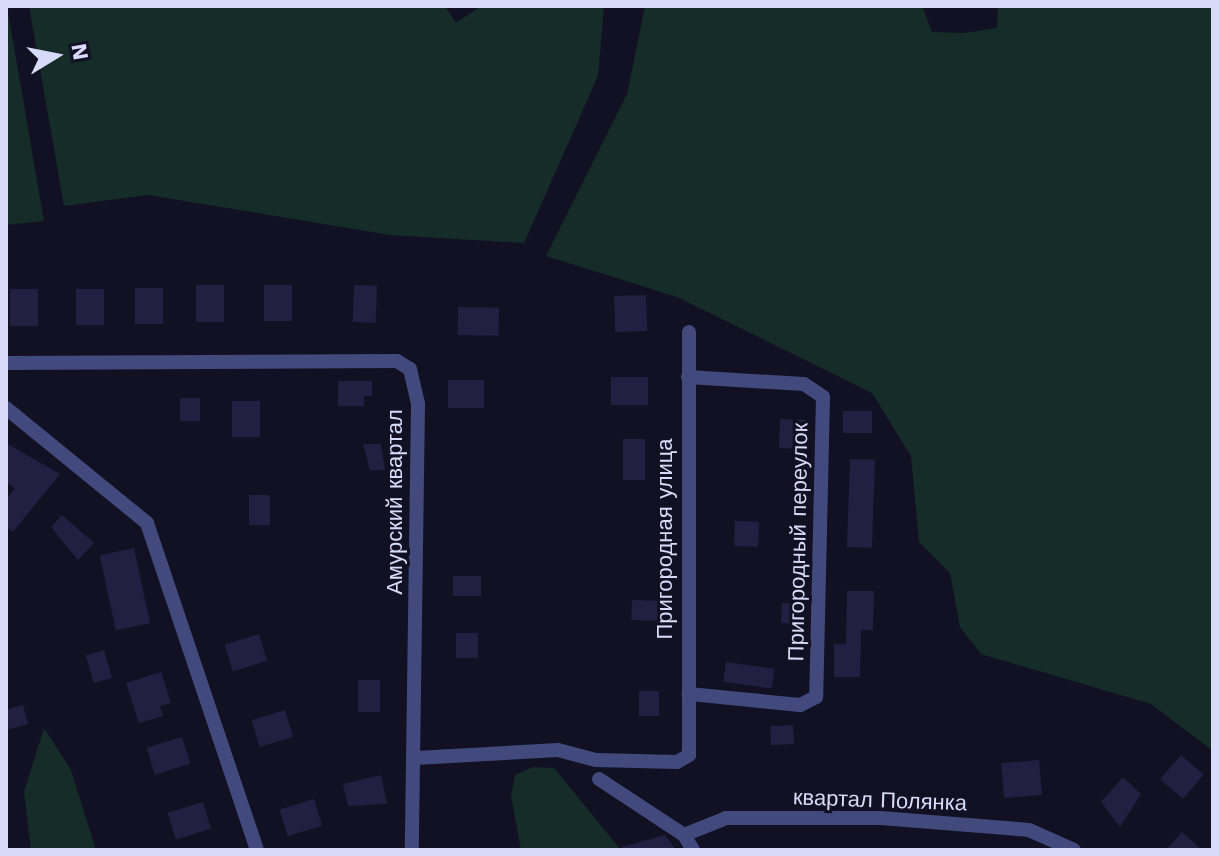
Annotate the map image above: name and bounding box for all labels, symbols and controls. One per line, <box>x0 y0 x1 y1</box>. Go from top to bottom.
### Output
north arrow <box>16 16 96 96</box>
text: N <box>66 42 94 62</box>
street label: Амурский квартал <box>382 409 408 595</box>
street label: Пригородный переулок <box>783 423 813 661</box>
street label: Пригородная улица <box>652 438 678 640</box>
street label: квартал Полянка <box>792 784 968 816</box>

